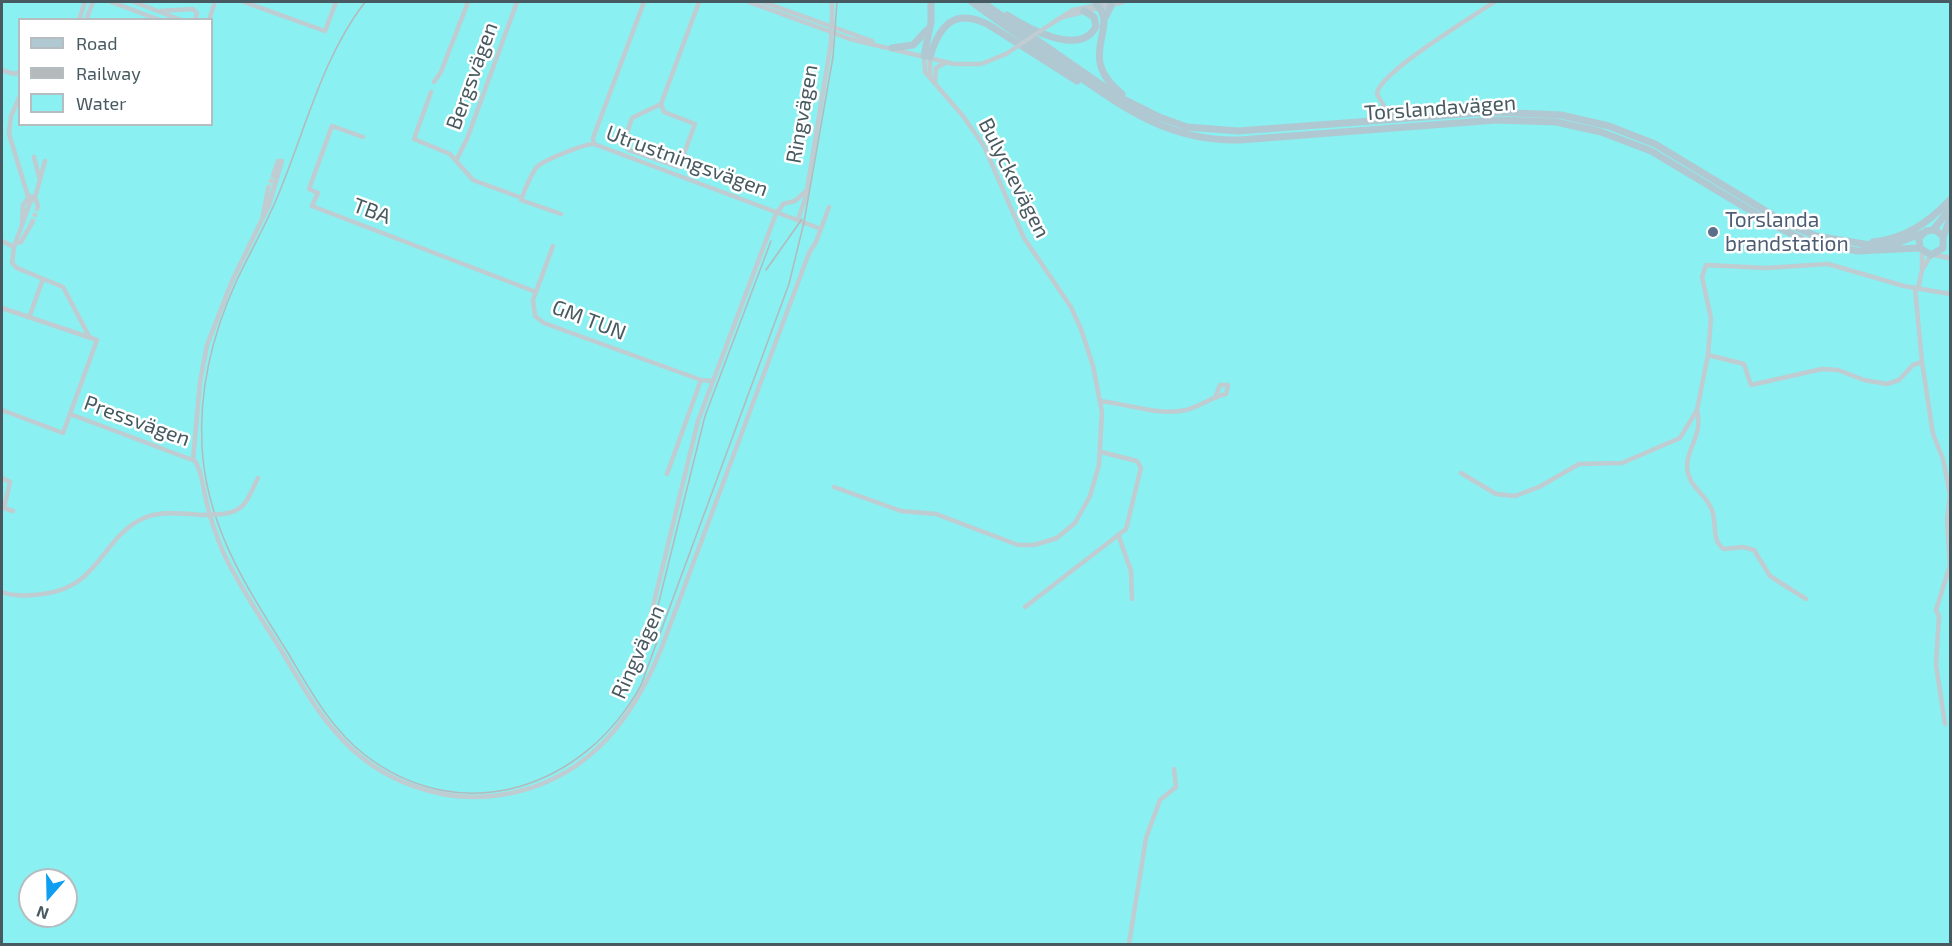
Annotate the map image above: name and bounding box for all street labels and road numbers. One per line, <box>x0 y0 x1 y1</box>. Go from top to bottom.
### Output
street label: Bergsvägen <box>441 19 503 133</box>
street label: Ringvägen <box>781 63 823 165</box>
street label: Torslandavägen <box>1363 90 1517 126</box>
street label: Bulyckevägen <box>973 114 1055 242</box>
street label: Utrustningsvägen <box>603 120 771 202</box>
street label: TBA <box>350 193 394 229</box>
street label: GM TUN <box>548 294 630 346</box>
street label: Pressvägen <box>81 390 193 452</box>
street label: Ringvägen <box>606 601 670 703</box>

